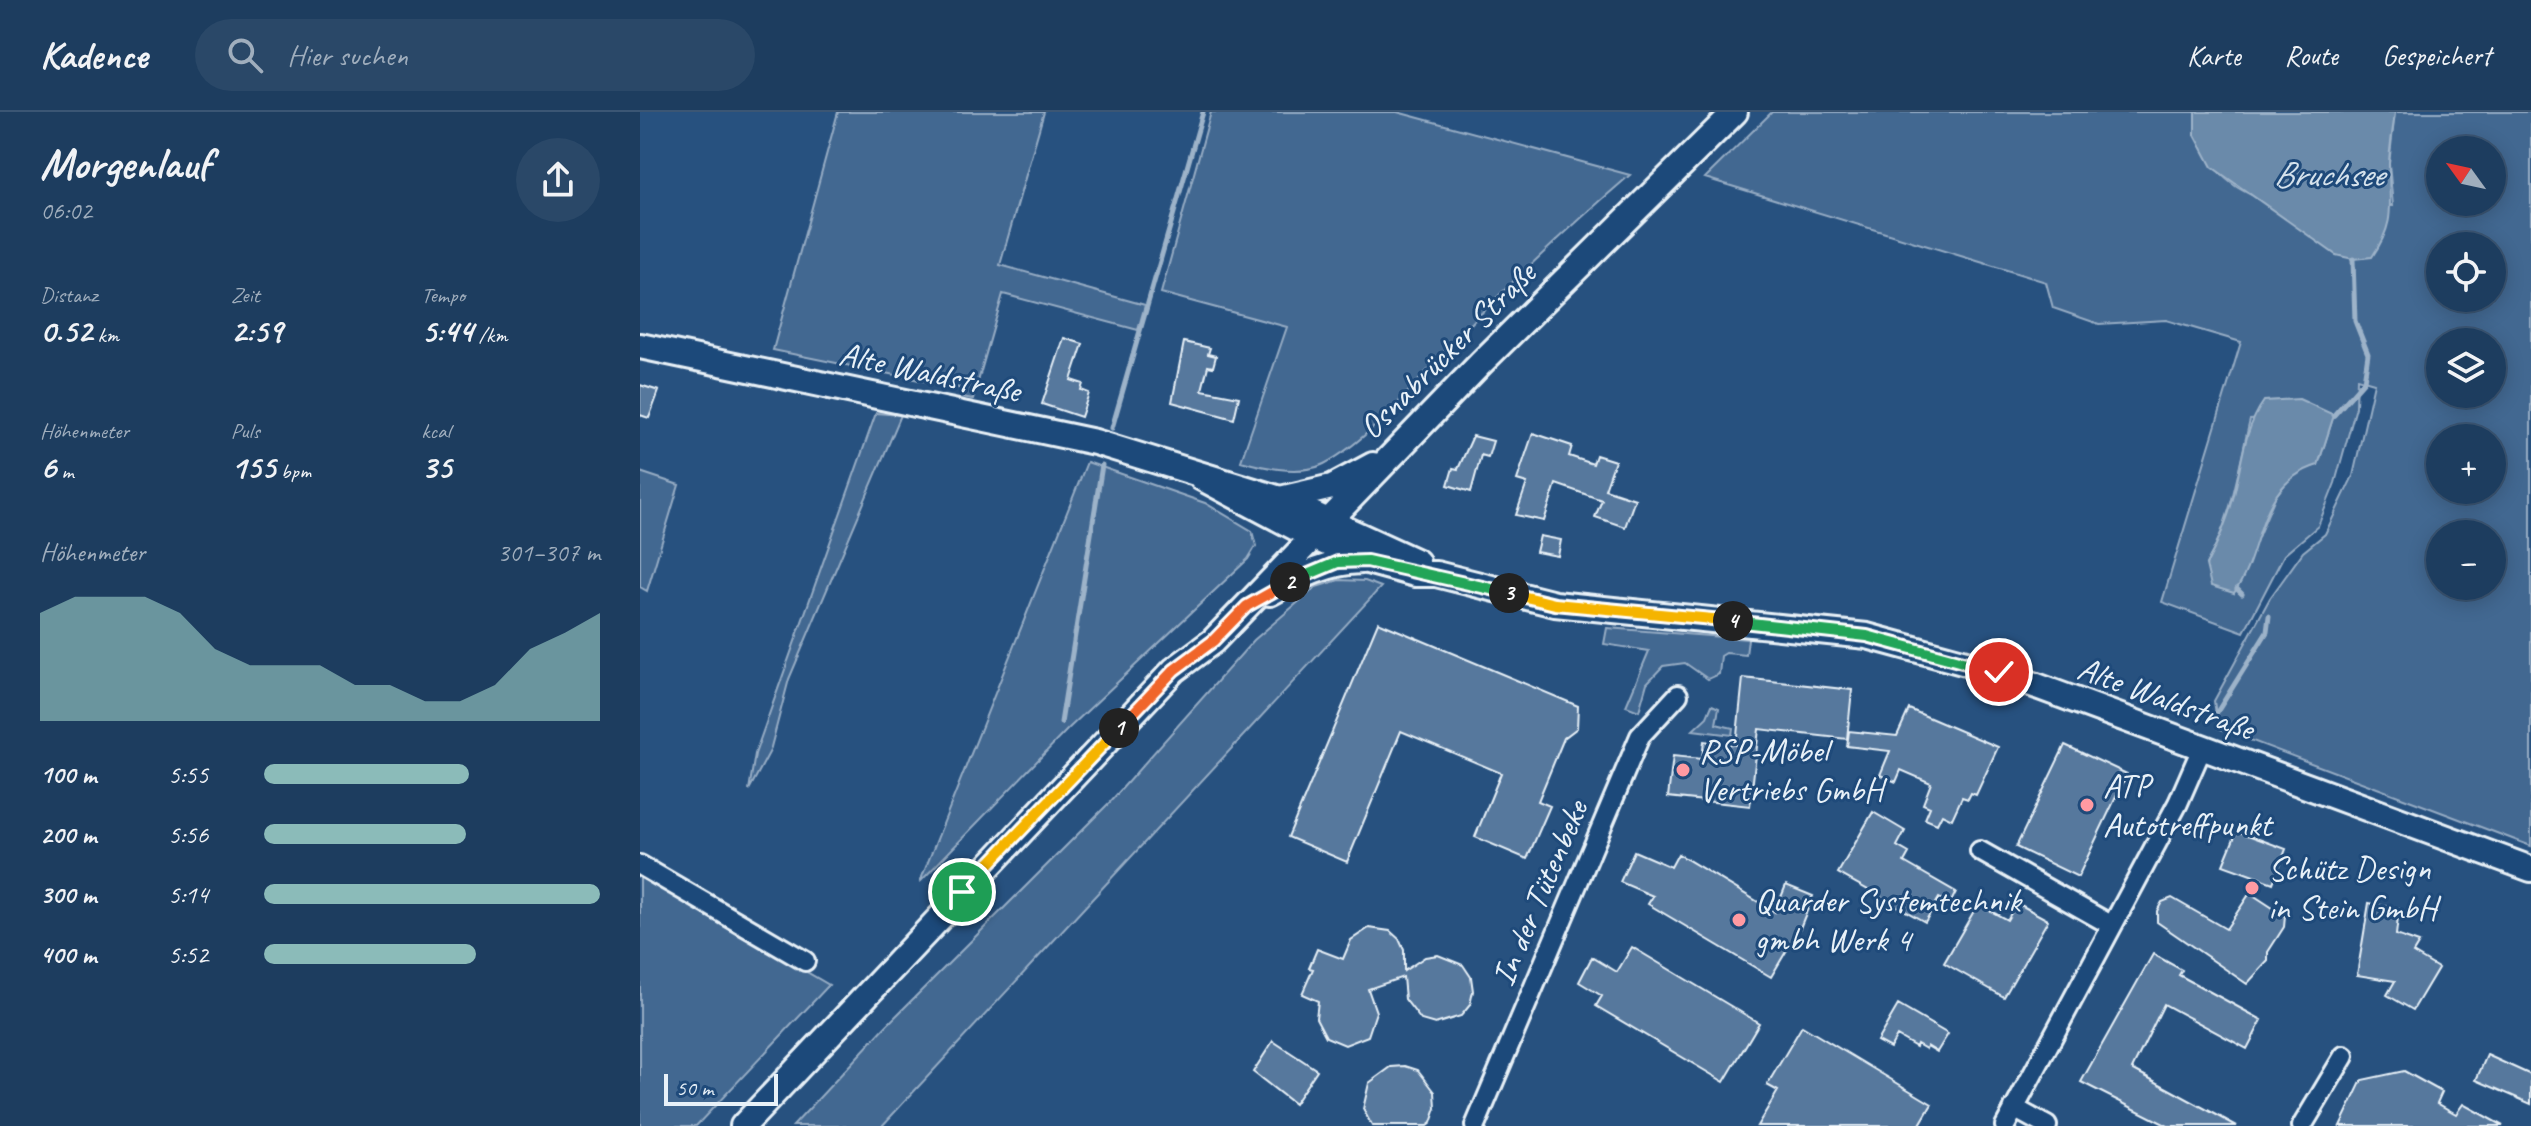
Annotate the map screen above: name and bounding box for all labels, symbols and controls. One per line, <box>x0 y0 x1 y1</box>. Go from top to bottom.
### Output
search box <box>195 19 755 91</box>
text: Kadence <box>40 32 147 79</box>
icon: search <box>223 33 267 77</box>
text: Hier suchen <box>287 36 408 74</box>
text: Karte <box>2187 38 2241 73</box>
text: Route <box>2285 38 2338 73</box>
text: Gespeichert <box>2382 38 2491 73</box>
text: Morgenlauf <box>40 136 211 191</box>
north arrow <box>2426 136 2506 216</box>
map controls <box>2426 136 2506 600</box>
button: share <box>516 138 600 222</box>
water label: Bruchsee <box>2273 151 2388 197</box>
text: 06:02 <box>40 194 92 227</box>
button: locate <box>2426 232 2506 312</box>
street label: Osnabrücker Straße <box>1349 250 1547 448</box>
text: Distanz <box>40 281 98 309</box>
text: Zeit <box>231 281 260 309</box>
text: Tempo <box>421 281 465 309</box>
text: 0.52 <box>40 309 92 352</box>
text: 2:59 <box>231 309 282 352</box>
text: 5:44 <box>421 309 473 352</box>
text: km <box>92 321 119 349</box>
text: /km <box>473 321 508 349</box>
button: layers <box>2426 328 2506 408</box>
street label: Alte Waldstraße <box>835 332 1027 413</box>
text: Höhenmeter <box>40 417 129 445</box>
text: Puls <box>231 417 260 445</box>
text: kcal <box>421 417 450 445</box>
button: + <box>2426 424 2506 504</box>
text: 6 <box>40 445 56 488</box>
text: 155 <box>231 445 275 488</box>
text: 35 <box>421 445 451 488</box>
text: m <box>56 457 74 485</box>
text: bpm <box>275 457 311 485</box>
button: − <box>2426 520 2506 600</box>
text: Höhenmeter <box>40 536 145 569</box>
text: 301–307 m <box>497 536 600 569</box>
pin: 2 <box>1270 562 1310 602</box>
text: 2 <box>1285 568 1295 596</box>
pin: 3 <box>1489 573 1529 613</box>
text: 3 <box>1504 579 1514 607</box>
pin: 4 <box>1713 601 1753 641</box>
text: 4 <box>1728 607 1738 635</box>
pin <box>1965 638 2033 706</box>
street label: Alte Waldstraße <box>2072 646 2263 751</box>
icon: check <box>1977 650 2021 694</box>
pin: 1 <box>1099 708 1139 748</box>
text: 1 <box>1114 714 1124 742</box>
place label: RSP-Möbel Vertriebs GmbH <box>1699 729 1888 811</box>
text: 100 m <box>40 758 96 791</box>
text: 5:55 <box>168 758 208 791</box>
marker: RSP-Möbel Vertriebs GmbH <box>1674 761 1692 779</box>
place label: ATP Autotreffpunkt <box>2103 764 2275 846</box>
street label: In der Tütenbeke <box>1481 792 1598 992</box>
marker: ATP Autotreffpunkt <box>2078 796 2096 814</box>
text: 200 m <box>40 818 96 851</box>
text: 5:56 <box>168 818 208 851</box>
place label: Schütz Design in Stein GmbH <box>2268 847 2442 929</box>
pin <box>928 858 996 926</box>
icon: arrive <box>940 870 984 914</box>
text: 300 m <box>40 878 96 911</box>
text: 5:14 <box>168 878 208 911</box>
place label: Quarder Systemtechnik gmbh Werk 4 <box>1755 879 2023 961</box>
marker: Schütz Design in Stein GmbH <box>2243 879 2261 897</box>
marker: Quarder Systemtechnik gmbh Werk 4 <box>1730 911 1748 929</box>
text: 400 m <box>40 938 96 971</box>
text: 5:52 <box>168 938 208 971</box>
scale bar <box>664 1070 778 1106</box>
text: 50 m <box>676 1074 713 1102</box>

